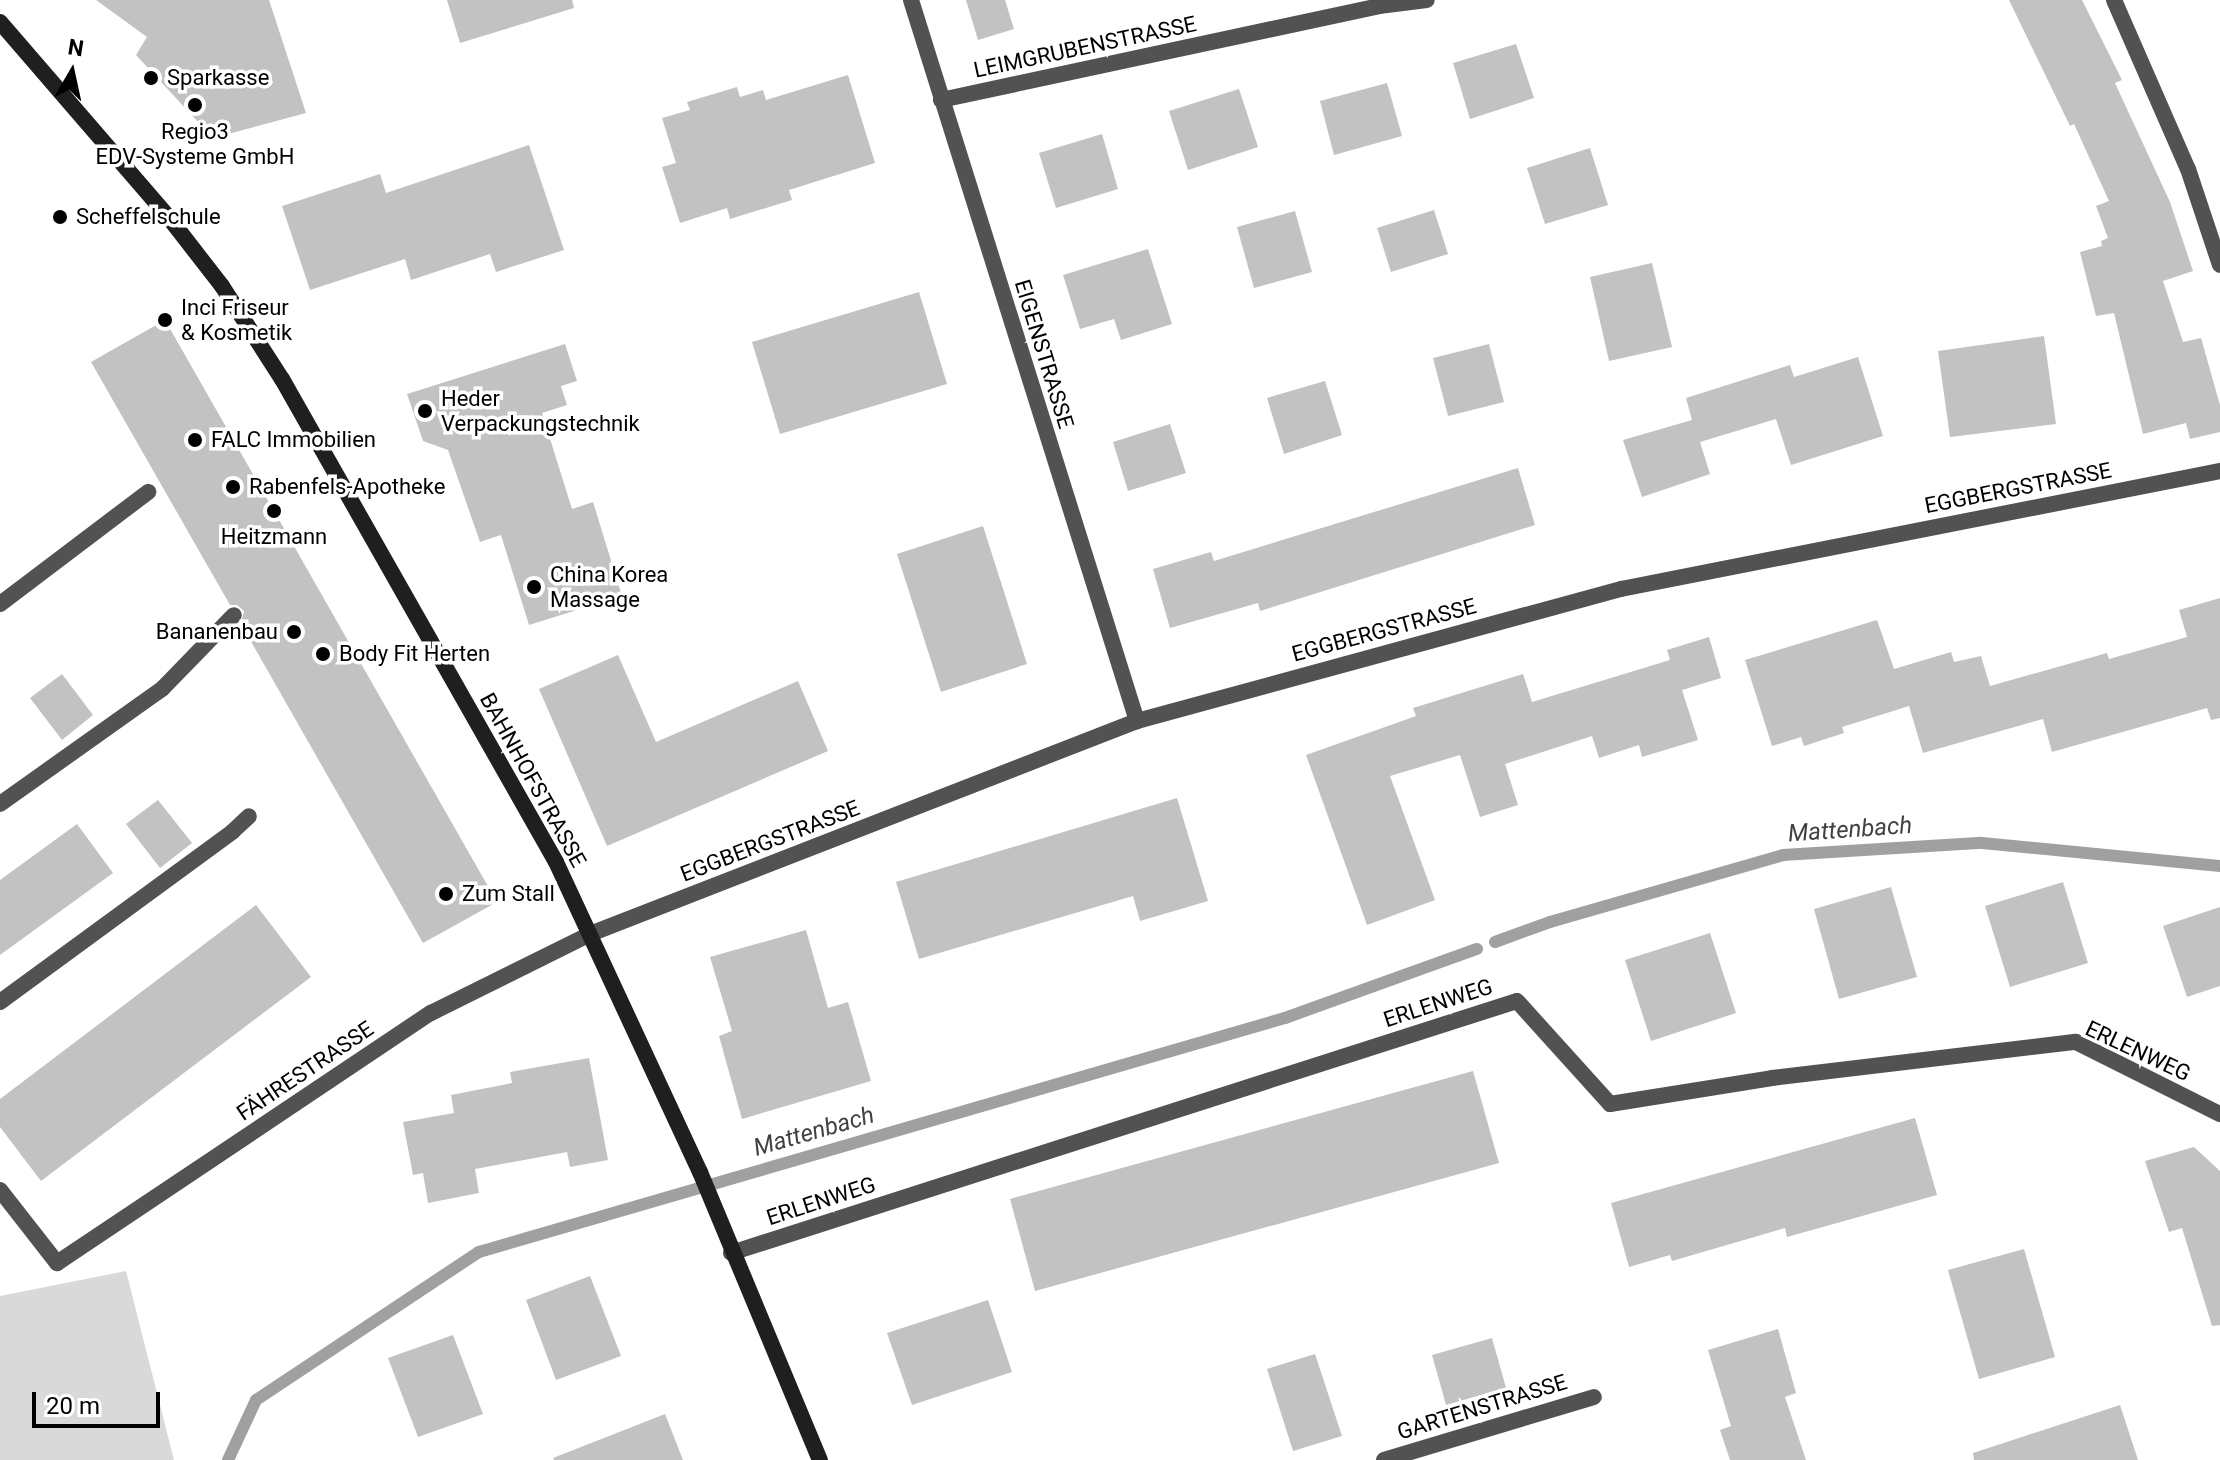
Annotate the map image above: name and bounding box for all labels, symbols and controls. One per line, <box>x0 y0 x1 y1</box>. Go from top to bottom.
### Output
street label: LEIMGRUBENSTRASSE <box>971 10 1199 84</box>
north arrow <box>32 32 112 112</box>
text: N <box>66 34 85 61</box>
place label: Sparkasse <box>167 65 269 91</box>
marker: Sparkasse <box>142 69 160 87</box>
marker: Regio3 EDV-Systeme GmbH <box>186 96 204 114</box>
place label: Regio3 EDV-Systeme GmbH <box>96 118 294 170</box>
place label: Scheffelschule <box>76 204 221 230</box>
marker: Scheffelschule <box>51 208 69 226</box>
street label: EIGENSTRASSE <box>1009 276 1079 432</box>
place label: Inci Friseur & Kosmetik <box>181 294 292 346</box>
marker: Inci Friseur & Kosmetik <box>156 311 174 329</box>
place label: Heder Verpackungstechnik <box>441 385 640 436</box>
marker: Heder Verpackungstechnik <box>416 402 434 420</box>
place label: FALC Immobilien <box>211 427 376 453</box>
marker: FALC Immobilien <box>186 431 204 449</box>
street label: EGGBERGSTRASSE <box>1922 457 2114 519</box>
place label: Rabenfels-Apotheke <box>249 474 445 500</box>
marker: Rabenfels-Apotheke <box>224 478 242 496</box>
marker: Heitzmann <box>265 502 283 520</box>
place label: Heitzmann <box>221 524 327 550</box>
place label: China Korea Massage <box>550 561 668 612</box>
marker: China Korea Massage <box>525 578 543 596</box>
street label: EGGBERGSTRASSE <box>1289 593 1479 667</box>
place label: Bananenbau <box>156 619 278 645</box>
marker: Bananenbau <box>285 623 303 641</box>
place label: Body Fit Herten <box>339 641 490 667</box>
marker: Body Fit Herten <box>314 645 332 663</box>
street label: BAHNHOFSTRASSE <box>474 688 592 872</box>
street label: EGGBERGSTRASSE <box>677 795 863 887</box>
water label: Mattenbach <box>1787 811 1913 849</box>
place label: Zum Stall <box>462 881 555 907</box>
marker: Zum Stall <box>437 885 455 903</box>
street label: ERLENWEG <box>1380 973 1496 1033</box>
street label: ERLENWEG <box>2081 1015 2195 1087</box>
street label: FÄHRESTRASSE <box>232 1016 378 1126</box>
water label: Mattenbach <box>750 1101 878 1163</box>
street label: ERLENWEG <box>763 1171 879 1231</box>
street label: GARTENSTRASSE <box>1394 1369 1570 1445</box>
scale bar <box>36 1376 164 1426</box>
text: 20 m <box>46 1392 100 1420</box>

